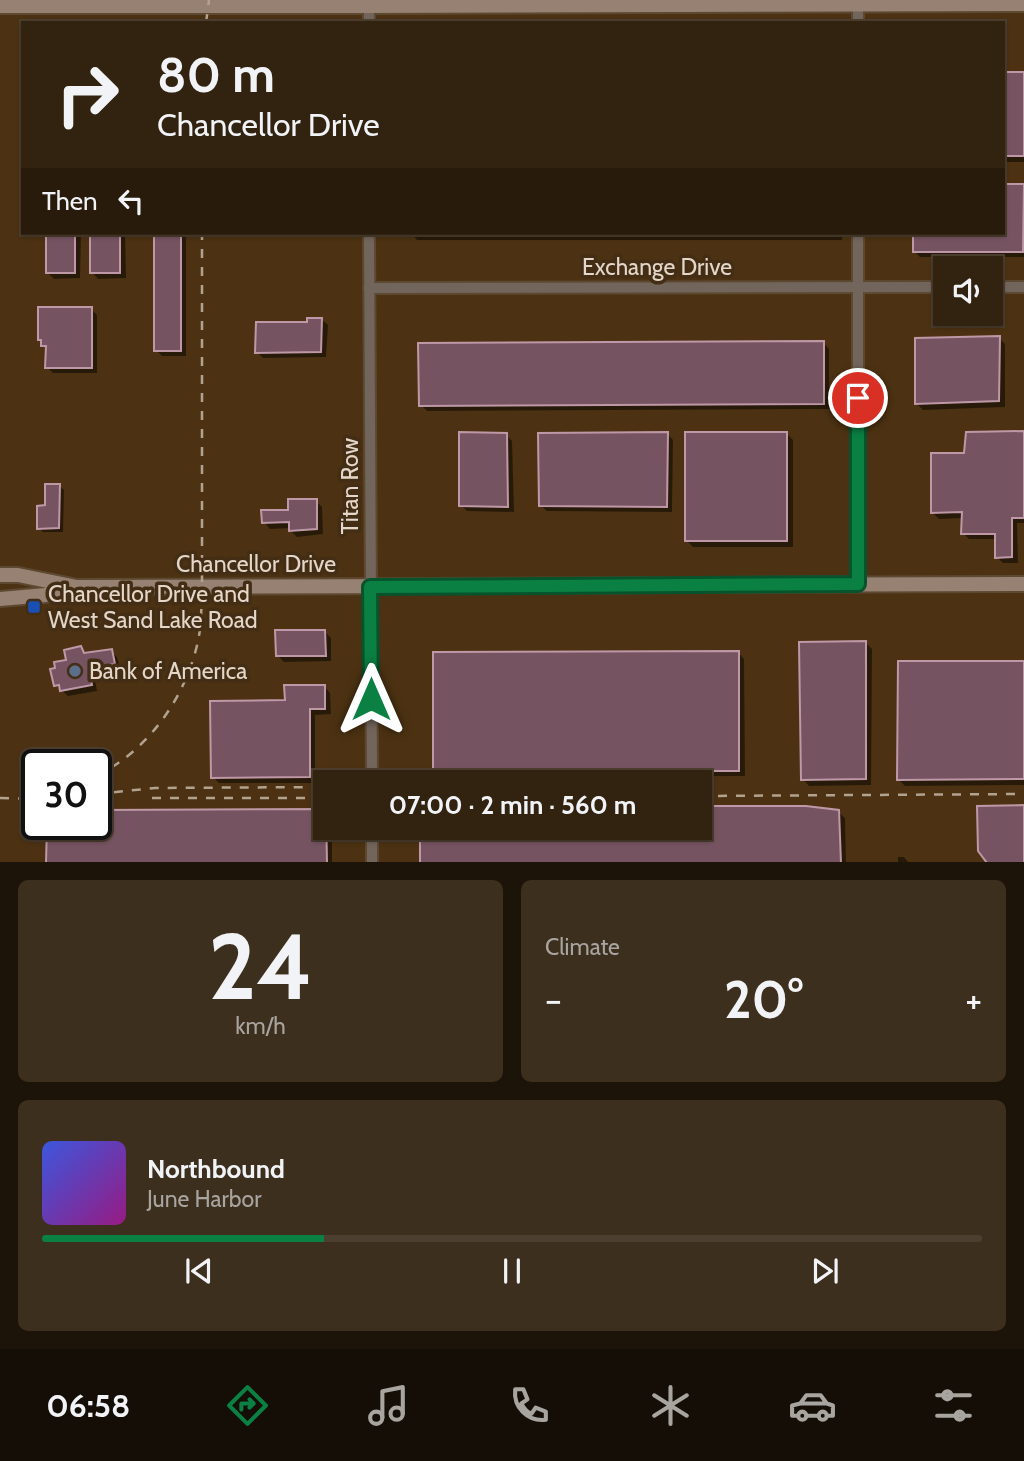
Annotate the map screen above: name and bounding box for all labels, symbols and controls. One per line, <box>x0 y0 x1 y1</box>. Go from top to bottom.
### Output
text: 80 m <box>157 45 275 104</box>
icon: right <box>42 49 133 140</box>
text: Chancellor Drive <box>157 105 380 144</box>
icon: left <box>112 182 150 220</box>
text: Then <box>42 185 98 217</box>
street label: Exchange Drive <box>582 253 732 281</box>
map controls <box>933 256 1003 326</box>
button: sound <box>933 256 1003 326</box>
pin <box>828 368 888 428</box>
icon: arrive <box>839 379 877 417</box>
street label: Titan Row <box>336 437 364 534</box>
street label: Chancellor Drive <box>176 550 336 578</box>
place label: Chancellor Drive and West Sand Lake Road <box>48 580 258 634</box>
marker: Chancellor Drive and West Sand Lake Road <box>26 599 42 615</box>
place label: Bank of America <box>89 657 247 685</box>
position arrow <box>334 662 408 736</box>
marker: Bank of America <box>67 663 83 679</box>
speed limit sign: 30 <box>21 749 112 840</box>
text: 07:00 · 2 min · 560 m <box>389 789 636 821</box>
text: 24 <box>208 911 313 1022</box>
text: Climate <box>545 933 620 961</box>
text: 20° <box>724 968 803 1031</box>
text: − <box>545 976 562 1023</box>
text: + <box>965 976 982 1023</box>
text: km/h <box>235 1012 286 1040</box>
text: Northbound <box>147 1153 285 1185</box>
text: June Harbor <box>147 1185 261 1213</box>
icon: previous <box>180 1252 218 1290</box>
icon: pause <box>493 1252 531 1290</box>
icon: next <box>806 1252 844 1290</box>
icon: directions <box>223 1381 272 1430</box>
icon: music <box>364 1381 413 1430</box>
icon: phone <box>505 1381 554 1430</box>
icon: climate <box>646 1381 695 1430</box>
icon: car <box>788 1381 837 1430</box>
icon: filters <box>929 1381 978 1430</box>
text: 06:58 <box>46 1386 130 1425</box>

